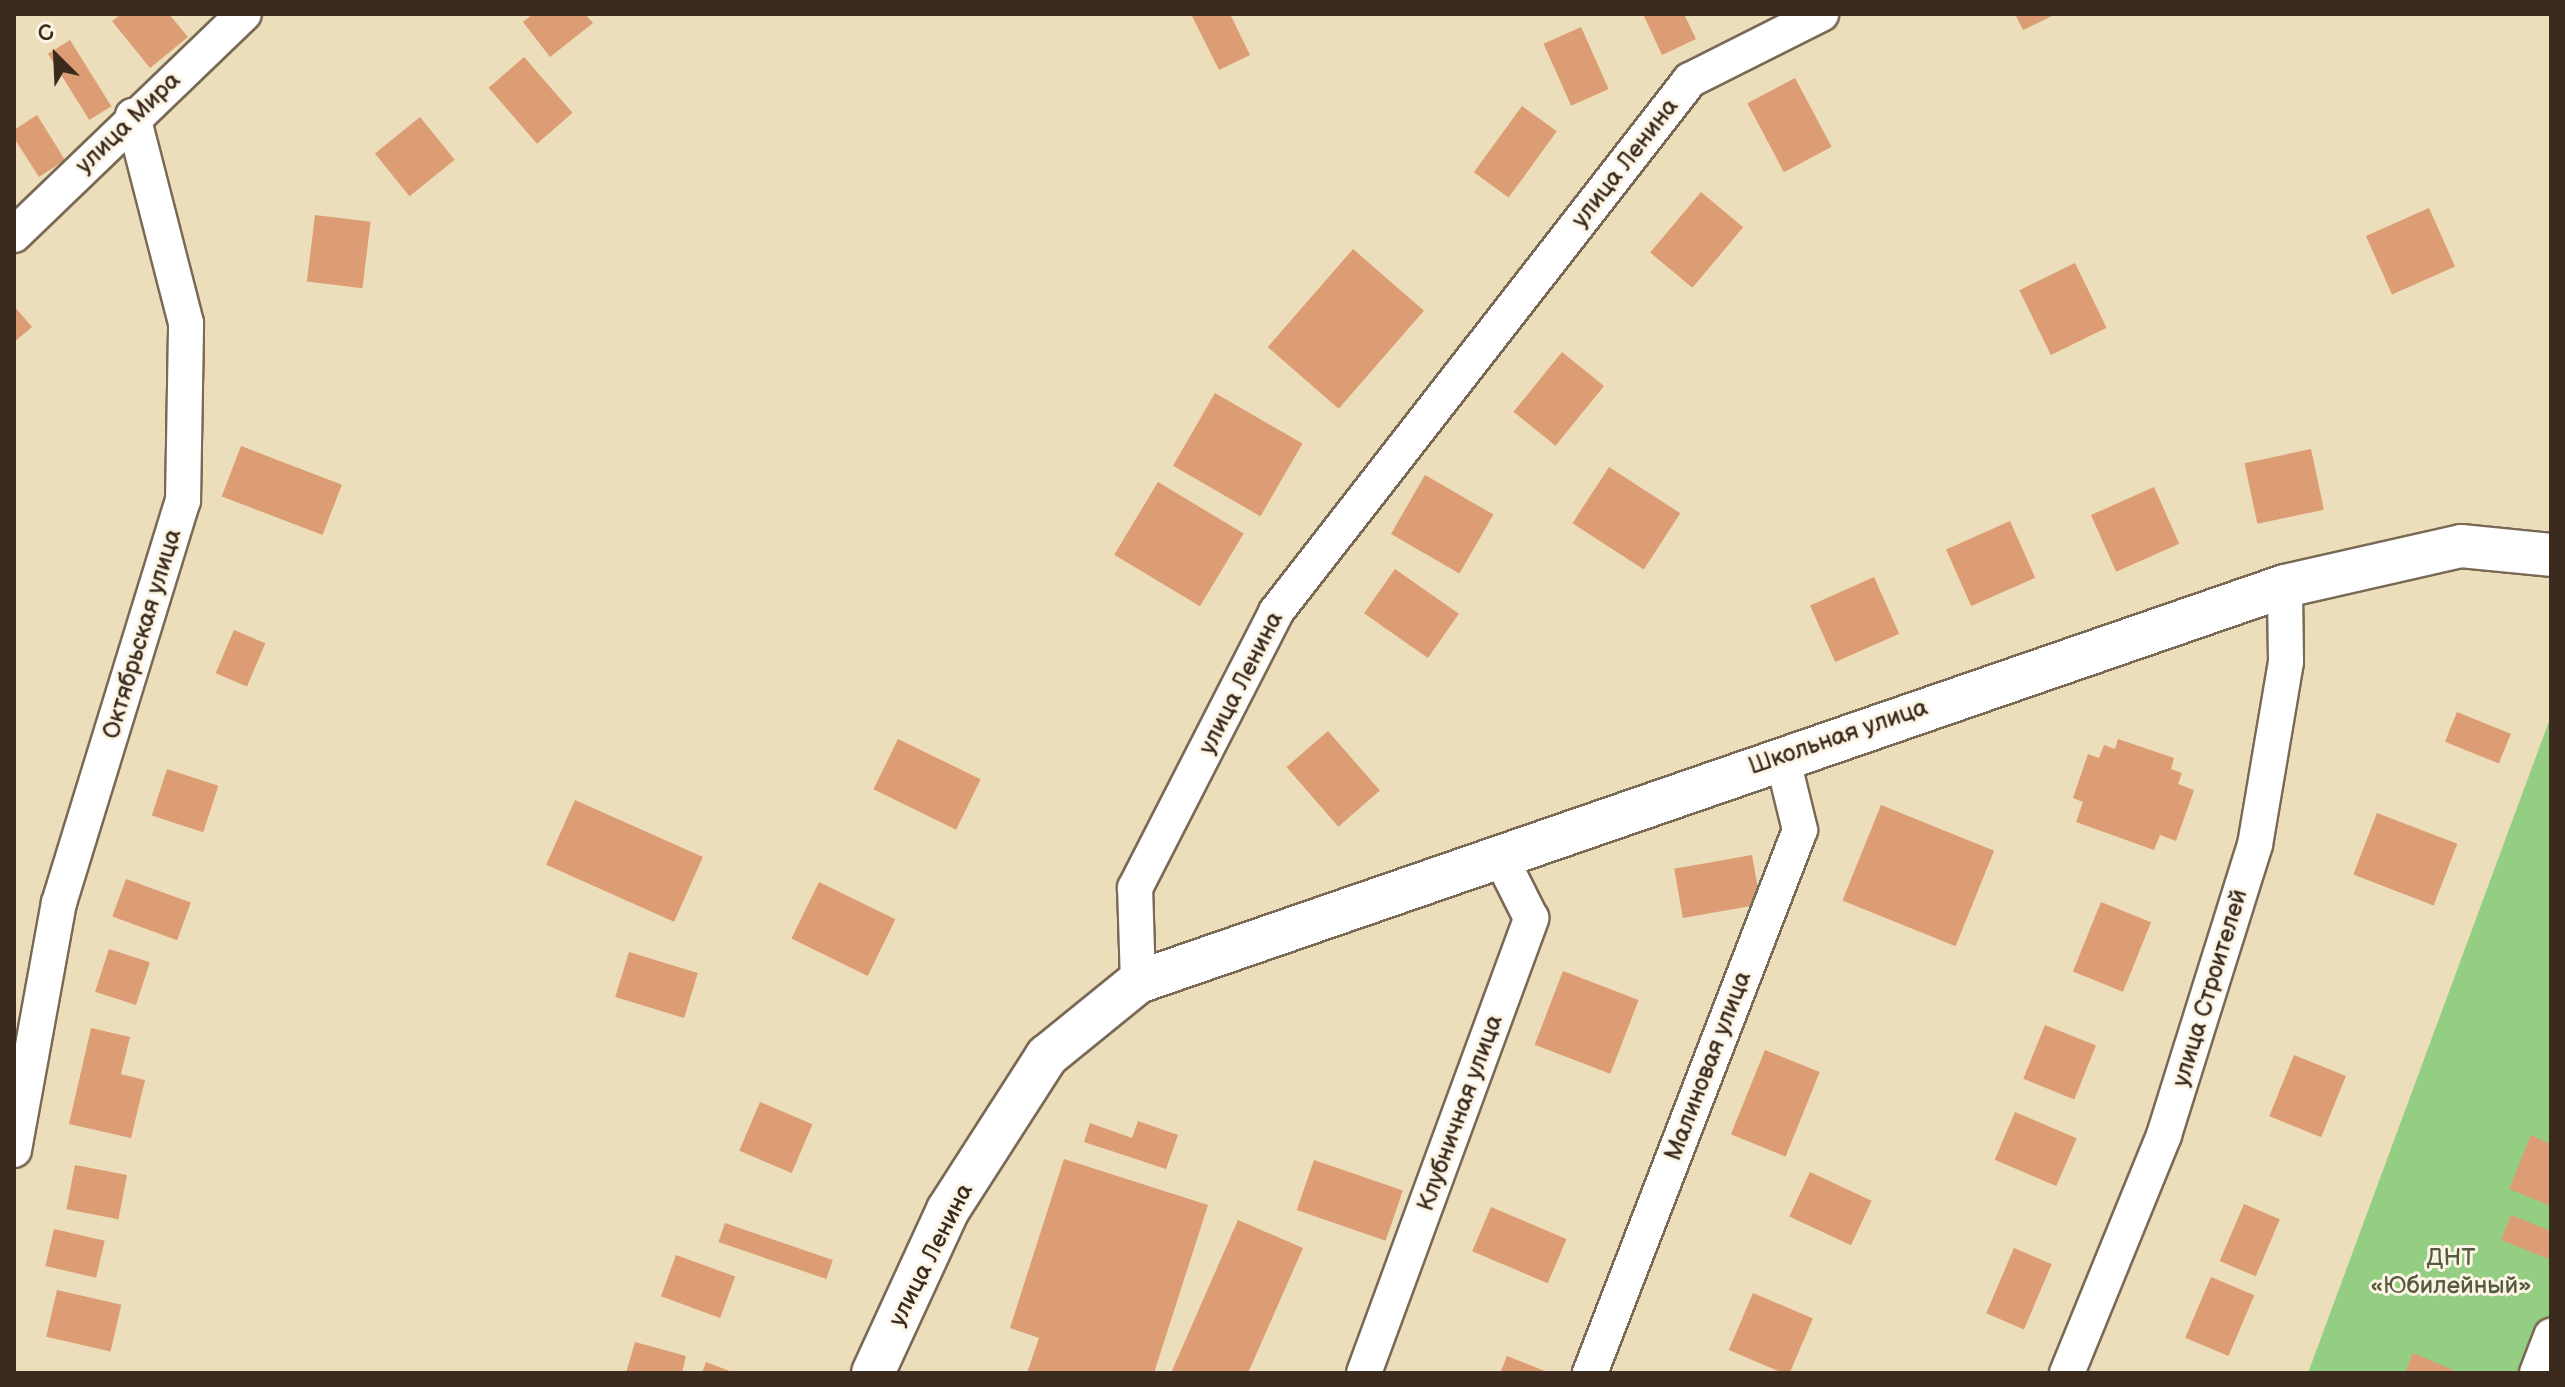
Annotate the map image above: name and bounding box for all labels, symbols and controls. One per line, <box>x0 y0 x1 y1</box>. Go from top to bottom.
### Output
north arrow <box>16 16 96 96</box>
text: С <box>34 18 59 49</box>
street label: улица Мира <box>70 66 186 180</box>
street label: улица Ленина <box>1566 93 1684 233</box>
street label: Октябрьская улица <box>96 526 188 742</box>
street label: улица Ленина <box>1193 607 1289 759</box>
street label: Школьная улица <box>1745 693 1931 781</box>
street label: улица Строителей <box>2166 886 2254 1090</box>
street label: Малиновая улица <box>1659 967 1757 1165</box>
street label: Клубничная улица <box>1411 1011 1509 1215</box>
street label: улица Ленина <box>883 1179 979 1331</box>
park label: ДНТ «Юбилейный» <box>2370 1244 2532 1300</box>

